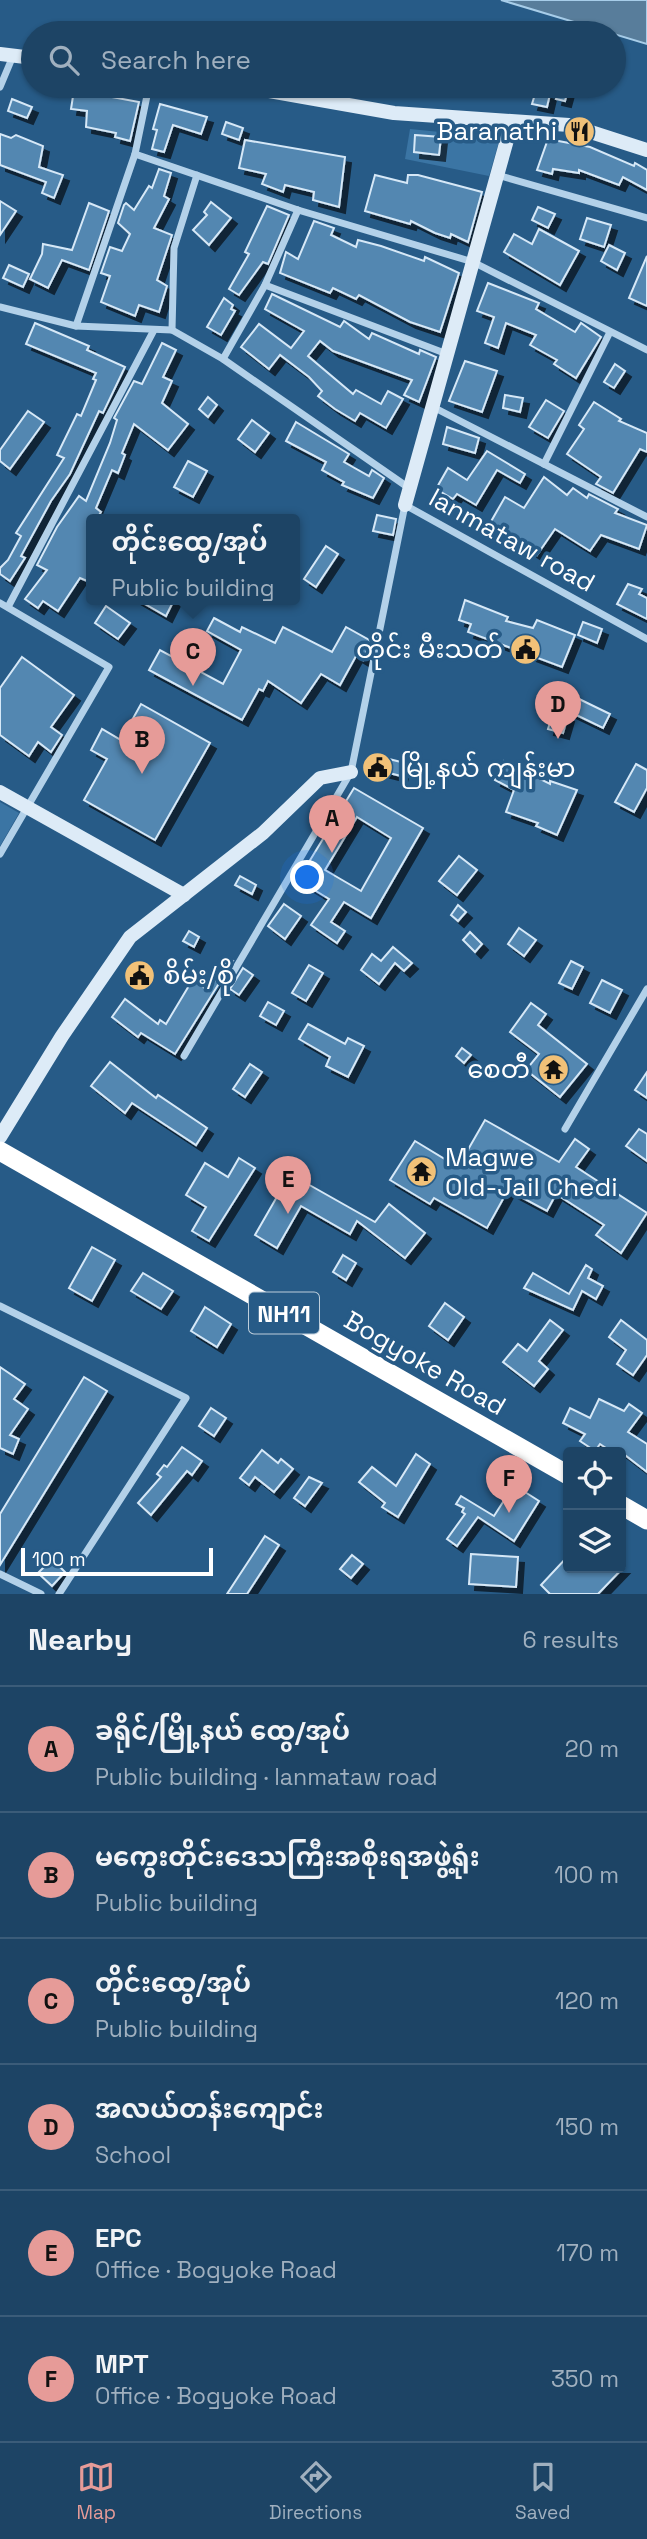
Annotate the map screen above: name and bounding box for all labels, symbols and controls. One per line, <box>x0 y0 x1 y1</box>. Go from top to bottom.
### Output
search box <box>21 21 626 98</box>
icon: search <box>45 41 83 79</box>
text: Search here <box>101 43 251 77</box>
place label: Baranathi <box>436 114 557 148</box>
restaurant icon: Baranathi <box>563 114 597 148</box>
street label: lanmataw road <box>423 480 601 600</box>
popup <box>86 514 300 605</box>
text: တိုင်းထွေ/အုပ် <box>111 525 267 559</box>
text: Public building <box>111 573 275 603</box>
pin: C <box>170 628 216 686</box>
place label: တိုင်း မီးသတ် <box>356 632 503 670</box>
public building icon: တိုင်း မီးသတ် <box>509 632 543 666</box>
pin: D <box>535 681 581 739</box>
pin: B <box>119 716 165 774</box>
public building icon: မြို့နယ် ကျန်းမာ <box>360 751 394 785</box>
place label: မြို့နယ် ကျန်းမာ <box>400 751 576 789</box>
pin: A <box>309 795 355 853</box>
your location <box>290 860 324 894</box>
public building icon: စိမ်း/စို <box>123 958 157 992</box>
place label: စိမ်း/စို <box>163 958 234 996</box>
place label: စေတီ <box>467 1052 530 1086</box>
temple icon: စေတီ <box>536 1052 570 1086</box>
place label: Magwe Old-Jail Chedi <box>445 1140 618 1204</box>
temple icon: Magwe Old-Jail Chedi <box>405 1155 439 1189</box>
pin: E <box>265 1156 311 1214</box>
road number: NH11 <box>249 1293 319 1334</box>
street label: Bogyoke Road <box>338 1303 512 1423</box>
map controls <box>563 1447 626 1573</box>
button: locate <box>563 1447 626 1510</box>
pin: F <box>486 1455 532 1513</box>
button: layers <box>563 1510 626 1573</box>
scale bar <box>21 1545 214 1577</box>
text: 100 m <box>32 1547 86 1572</box>
text: Nearby <box>28 1620 132 1659</box>
text: 6 results <box>523 1625 619 1655</box>
text: ခရိုင်/မြို့နယ် ထွေ/အုပ် <box>95 1714 350 1748</box>
text: A <box>44 1734 58 1764</box>
text: 20 m <box>565 1734 619 1764</box>
text: Public building · lanmataw road <box>95 1762 438 1792</box>
text: မကွေးတိုင်းဒေသကြီးအစိုးရအဖွဲ့ရုံး <box>95 1840 480 1874</box>
text: B <box>43 1860 59 1890</box>
text: 100 m <box>554 1860 619 1890</box>
text: Public building <box>95 1888 258 1918</box>
text: တိုင်းထွေ/အုပ် <box>95 1966 251 2000</box>
text: C <box>44 1986 58 2016</box>
text: 120 m <box>555 1986 619 2016</box>
text: Public building <box>95 2014 258 2044</box>
text: အလယ်တန်းကျောင်း <box>95 2092 324 2126</box>
text: D <box>43 2112 59 2142</box>
text: 150 m <box>555 2112 619 2142</box>
text: School <box>95 2140 171 2170</box>
text: EPC <box>95 2221 142 2255</box>
text: E <box>45 2238 57 2268</box>
text: 170 m <box>556 2238 619 2268</box>
text: Office · Bogyoke Road <box>95 2255 337 2285</box>
text: MPT <box>95 2347 149 2381</box>
text: F <box>45 2364 57 2394</box>
text: 350 m <box>551 2364 619 2394</box>
text: Office · Bogyoke Road <box>95 2381 337 2411</box>
tab: Map <box>76 2458 116 2525</box>
tab: Directions <box>269 2458 362 2525</box>
tab: Saved <box>515 2458 571 2525</box>

